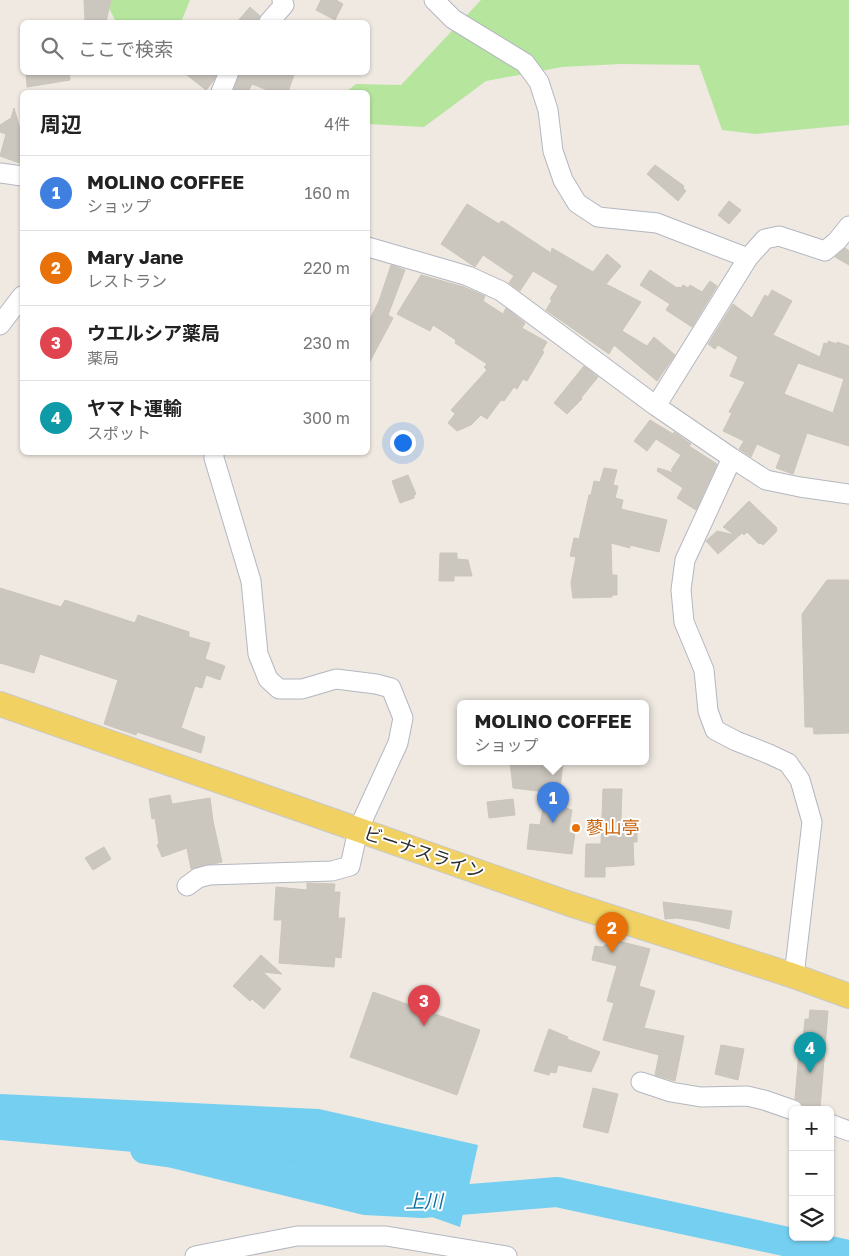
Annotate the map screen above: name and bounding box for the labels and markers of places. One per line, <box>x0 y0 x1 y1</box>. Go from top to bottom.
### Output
pin: 1 <box>537 782 569 823</box>
place label: 蓼山亭 <box>586 816 640 838</box>
marker: 蓼山亭 <box>570 822 582 834</box>
pin: 2 <box>596 912 628 953</box>
pin: 3 <box>408 985 440 1026</box>
pin: 4 <box>794 1032 826 1073</box>

